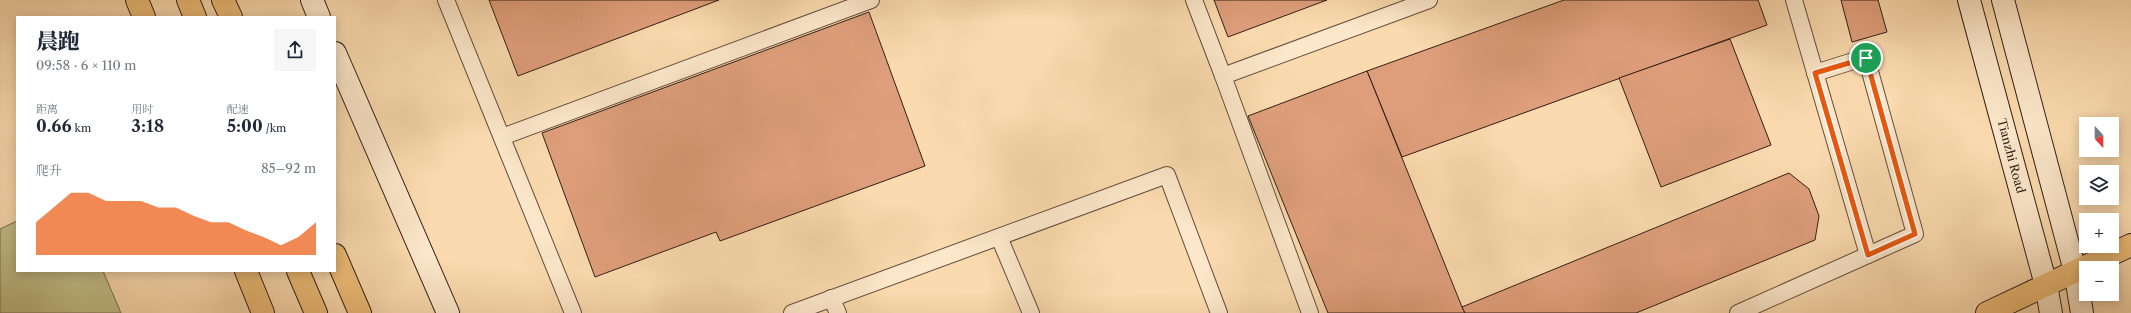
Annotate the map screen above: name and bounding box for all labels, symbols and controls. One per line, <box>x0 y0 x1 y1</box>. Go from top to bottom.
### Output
text: 晨跑 <box>36 28 80 55</box>
button: share <box>274 29 316 71</box>
pin <box>1849 41 1883 75</box>
icon: arrive <box>1855 47 1877 69</box>
text: 09:58 · 6 × 110 m <box>36 57 136 73</box>
text: 距离 <box>36 102 58 116</box>
text: 用时 <box>131 102 153 116</box>
text: 配速 <box>227 102 249 116</box>
text: 0.66 <box>36 116 72 136</box>
text: 3:18 <box>131 116 164 136</box>
text: 5:00 <box>227 116 263 136</box>
street label: Tianzhi Road <box>1994 117 2029 195</box>
north arrow <box>2079 117 2119 157</box>
map controls <box>2079 117 2119 301</box>
text: km <box>72 121 91 135</box>
text: /km <box>263 121 286 135</box>
text: 85–92 m <box>261 160 316 176</box>
text: 爬升 <box>36 162 62 178</box>
button: layers <box>2079 165 2119 205</box>
button: + <box>2079 213 2119 253</box>
button: − <box>2079 261 2119 301</box>

